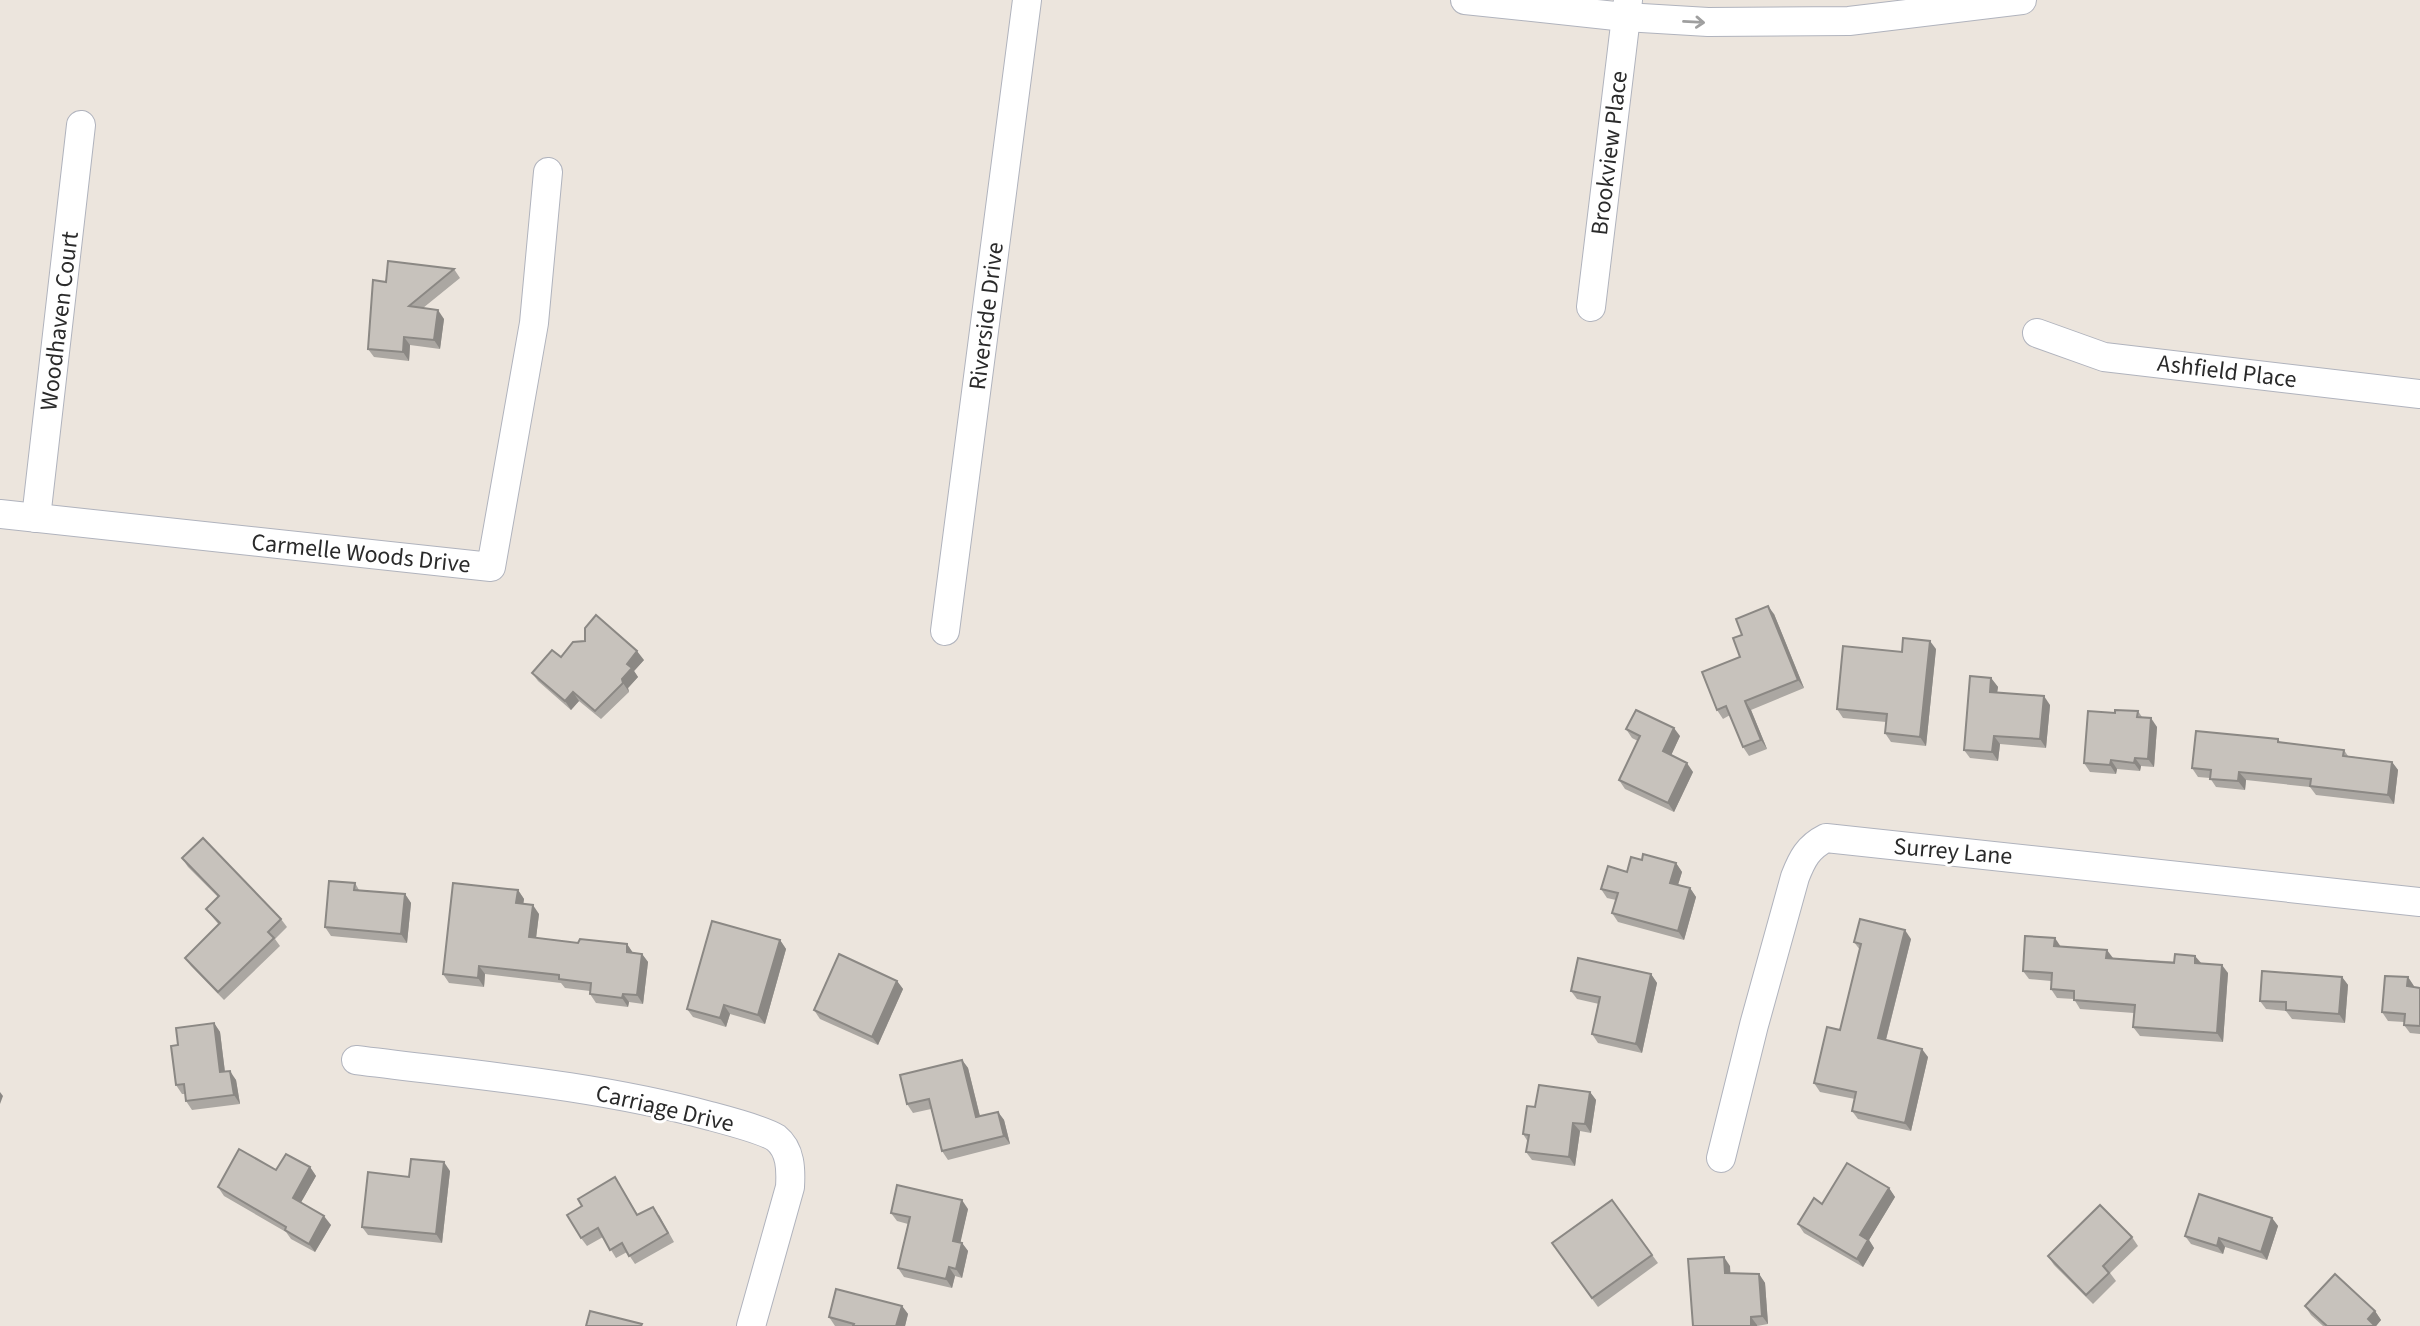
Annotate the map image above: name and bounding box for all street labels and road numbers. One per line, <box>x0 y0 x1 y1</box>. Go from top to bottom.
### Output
street label: Brookview Place <box>1582 69 1637 237</box>
street label: Woodhaven Court <box>31 229 88 413</box>
street label: Riverside Drive <box>960 240 1013 392</box>
street label: Ashfield Place <box>2155 346 2298 397</box>
street label: Carmelle Woods Drive <box>250 525 472 582</box>
street label: Surrey Lane <box>1892 829 2014 874</box>
street label: Carriage Drive <box>592 1076 737 1141</box>

